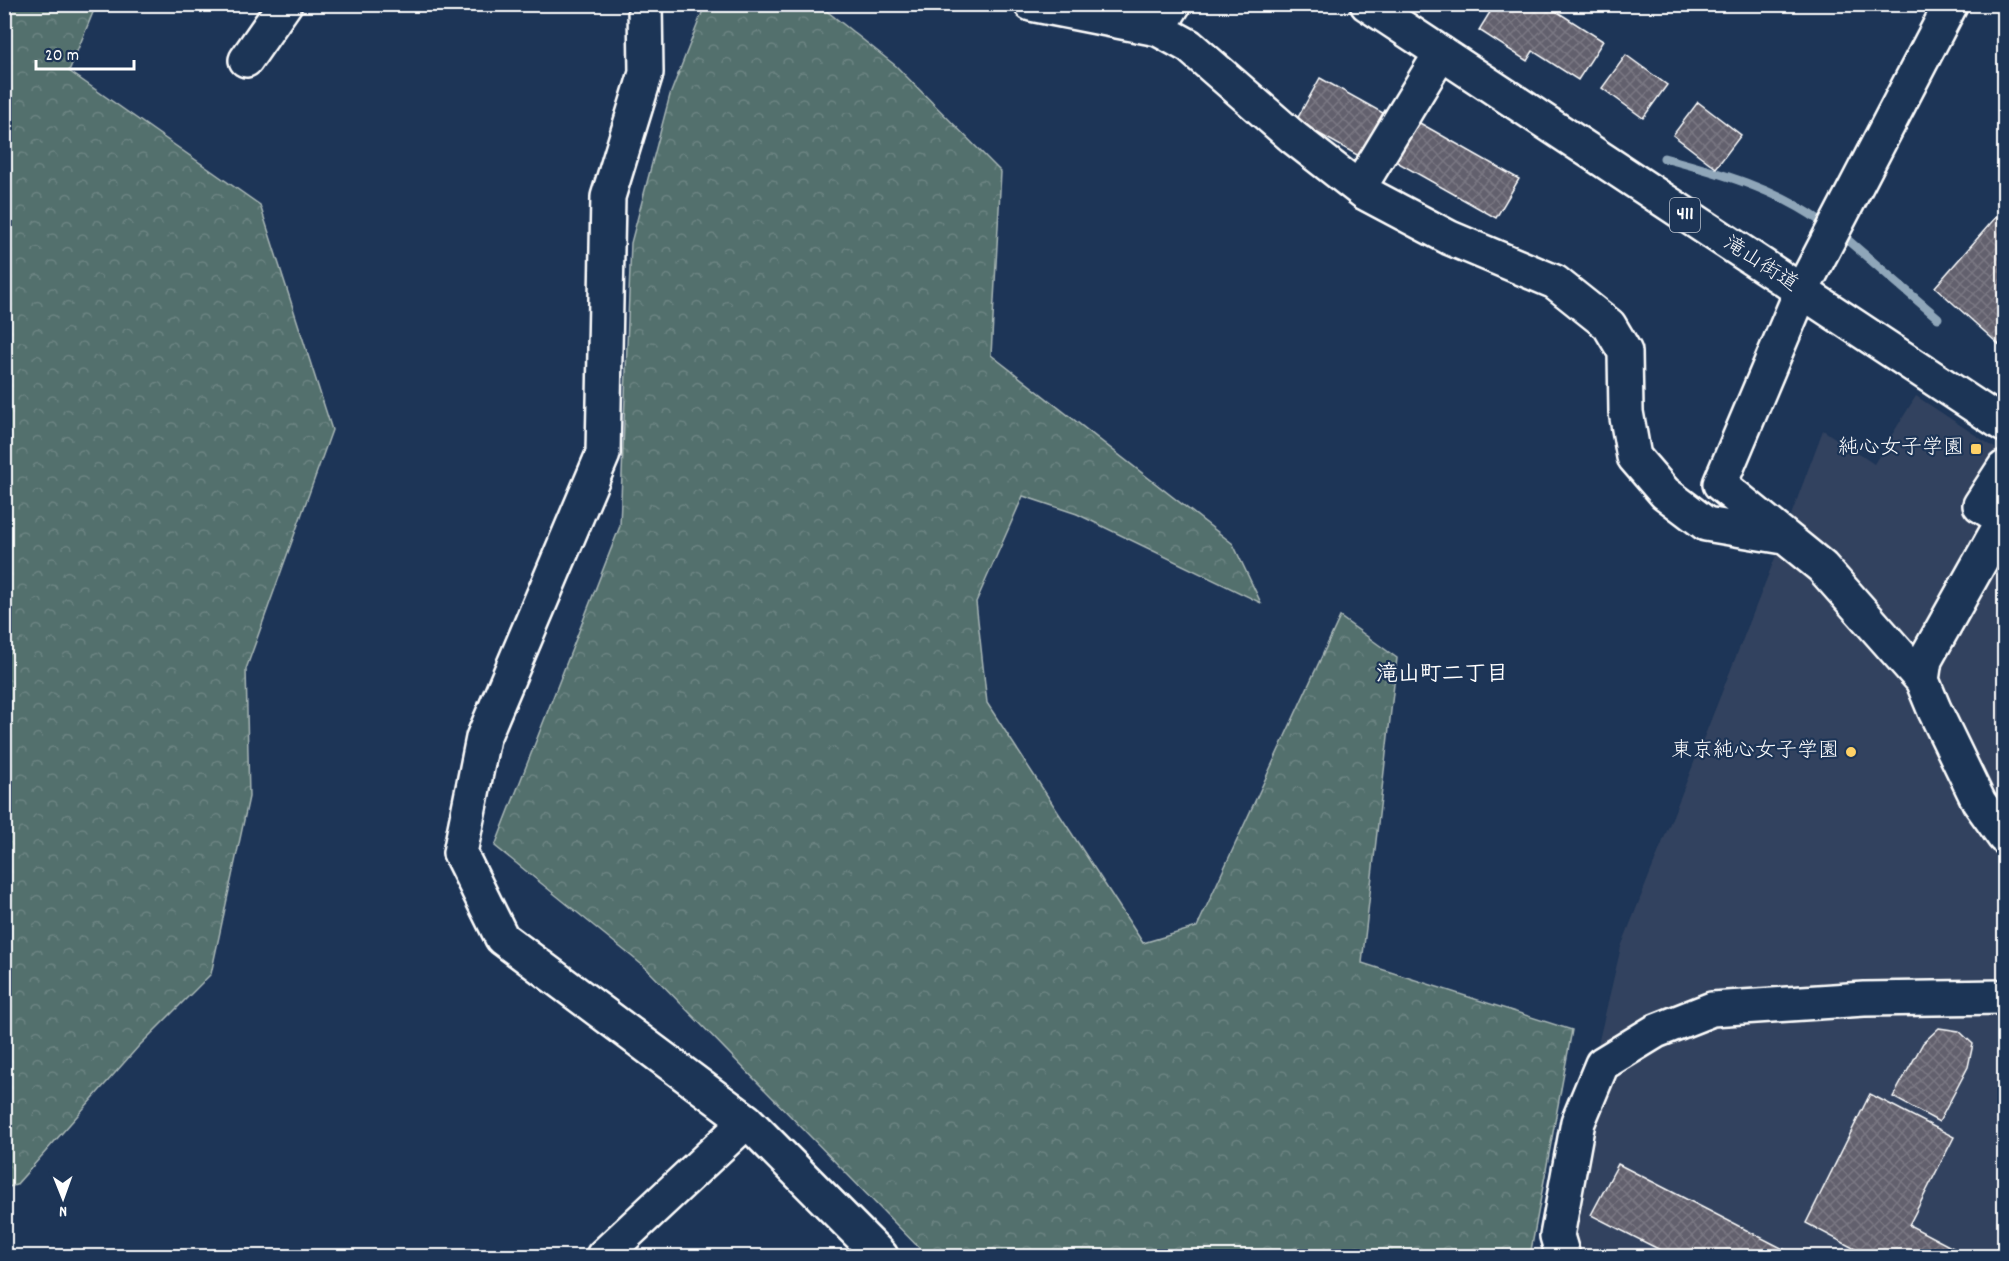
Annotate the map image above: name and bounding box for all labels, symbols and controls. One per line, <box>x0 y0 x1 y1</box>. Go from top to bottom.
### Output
scale bar <box>36 33 134 71</box>
text: 20 m <box>45 44 79 69</box>
road number: 411 <box>1670 198 1700 232</box>
street label: 滝山街道 <box>1717 230 1803 300</box>
place label: 純心女子学園 <box>1838 434 1964 464</box>
marker: 純心女子学園 <box>1969 442 1983 456</box>
district label: 滝山町二丁目 <box>1376 660 1508 691</box>
place label: 東京純心女子学園 <box>1671 737 1839 767</box>
marker: 東京純心女子学園 <box>1844 745 1858 759</box>
north arrow <box>33 1168 93 1228</box>
text: N <box>59 1199 67 1222</box>

